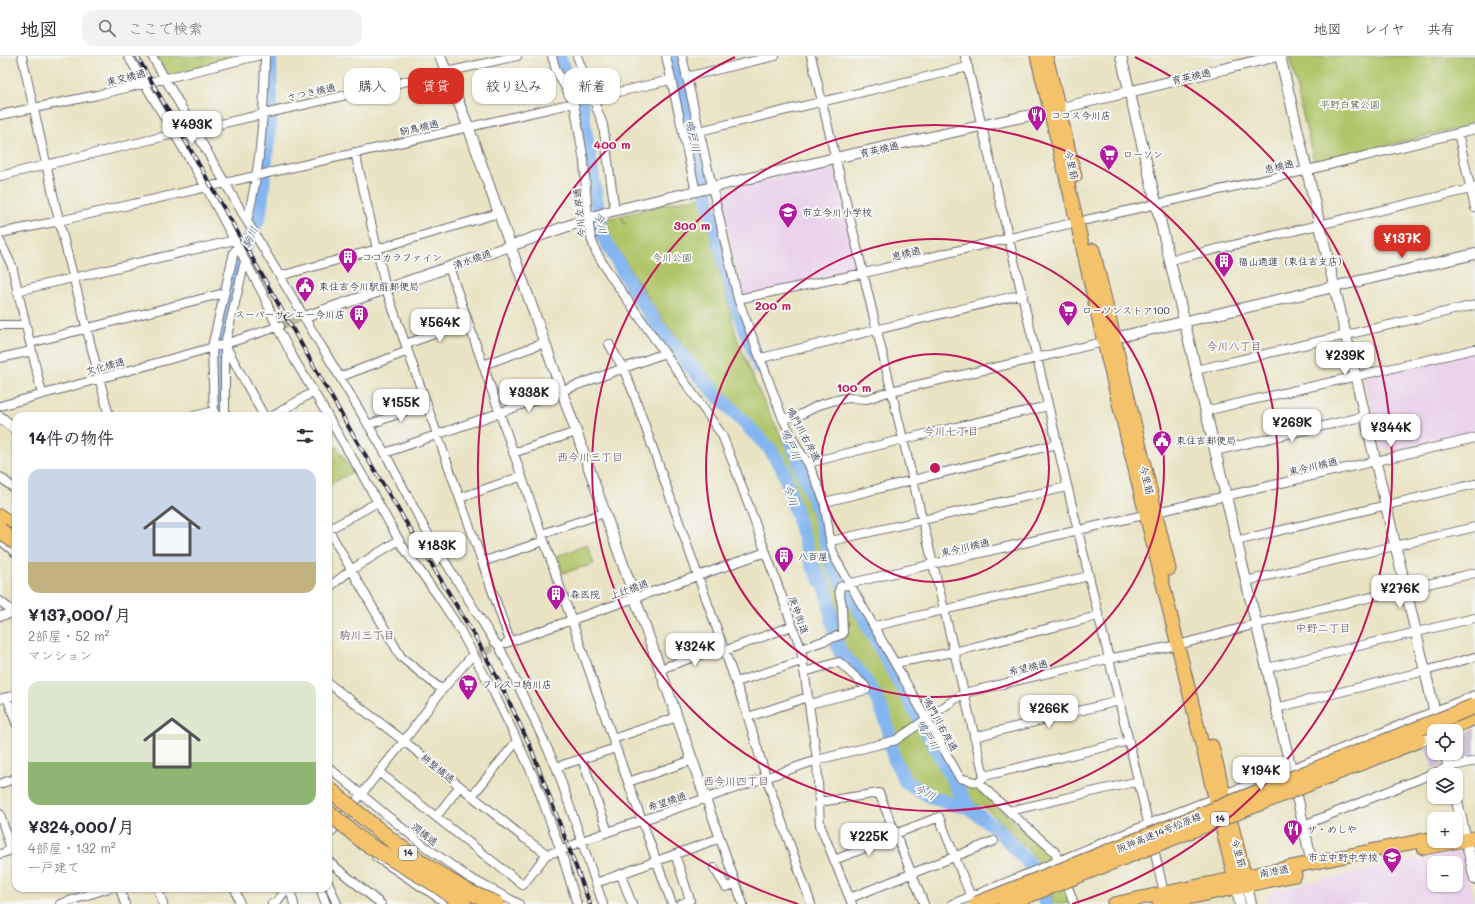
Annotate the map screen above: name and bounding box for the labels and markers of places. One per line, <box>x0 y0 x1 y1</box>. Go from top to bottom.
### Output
restaurant icon: ココス今川店 <box>1026 104 1048 132</box>
place label: ココス今川店 <box>1051 108 1111 122</box>
pin: ¥493K <box>164 111 220 145</box>
supermarket icon: ローソン <box>1098 143 1120 171</box>
place label: ローソン <box>1123 147 1163 161</box>
school or university icon: 市立今川小学校 <box>777 201 799 229</box>
place label: 市立今川小学校 <box>802 205 872 219</box>
pin: ¥137K <box>1374 225 1430 259</box>
building icon: ココカラファイン <box>337 246 359 274</box>
place label: ココカラファイン <box>362 250 442 264</box>
building icon: 福山通運（東住吉支店） <box>1213 250 1235 278</box>
place label: 福山通運（東住吉支店） <box>1238 254 1348 268</box>
public building icon: 東住吉今川駅前郵便局 <box>294 275 316 303</box>
place label: 東住吉今川駅前郵便局 <box>319 279 419 293</box>
supermarket icon: ローソンストア100 <box>1057 299 1079 327</box>
building icon: スーパーサンエー今川店 <box>348 303 370 331</box>
place label: ローソンストア100 <box>1082 303 1170 317</box>
place label: スーパーサンエー今川店 <box>235 307 345 321</box>
pin: ¥564K <box>412 309 468 343</box>
pin: ¥239K <box>1317 342 1373 376</box>
pin: ¥338K <box>501 379 557 413</box>
pin: ¥155K <box>373 389 429 423</box>
pin: ¥269K <box>1264 409 1320 443</box>
pin: ¥344K <box>1363 414 1419 448</box>
public building icon: 東住吉郵便局 <box>1151 429 1173 457</box>
place label: 東住吉郵便局 <box>1176 433 1236 447</box>
centre of rings <box>928 461 942 475</box>
pin: ¥183K <box>409 532 465 566</box>
building icon: 八百屋 <box>773 545 795 573</box>
place label: 八百屋 <box>798 549 828 563</box>
pin: ¥276K <box>1372 575 1428 609</box>
building icon: 森医院 <box>545 583 567 611</box>
place label: 森医院 <box>570 587 600 601</box>
pin: ¥324K <box>667 633 723 667</box>
supermarket icon: フレスコ駒川店 <box>457 673 479 701</box>
place label: フレスコ駒川店 <box>482 677 552 691</box>
pin: ¥266K <box>1021 695 1077 729</box>
pin: ¥194K <box>1233 757 1289 791</box>
restaurant icon: ザ・めしや <box>1282 818 1304 846</box>
place label: ザ・めしや <box>1307 822 1357 836</box>
pin: ¥225K <box>841 823 897 857</box>
school or university icon: 市立中野中学校 <box>1381 846 1403 874</box>
place label: 市立中野中学校 <box>1308 850 1378 864</box>

